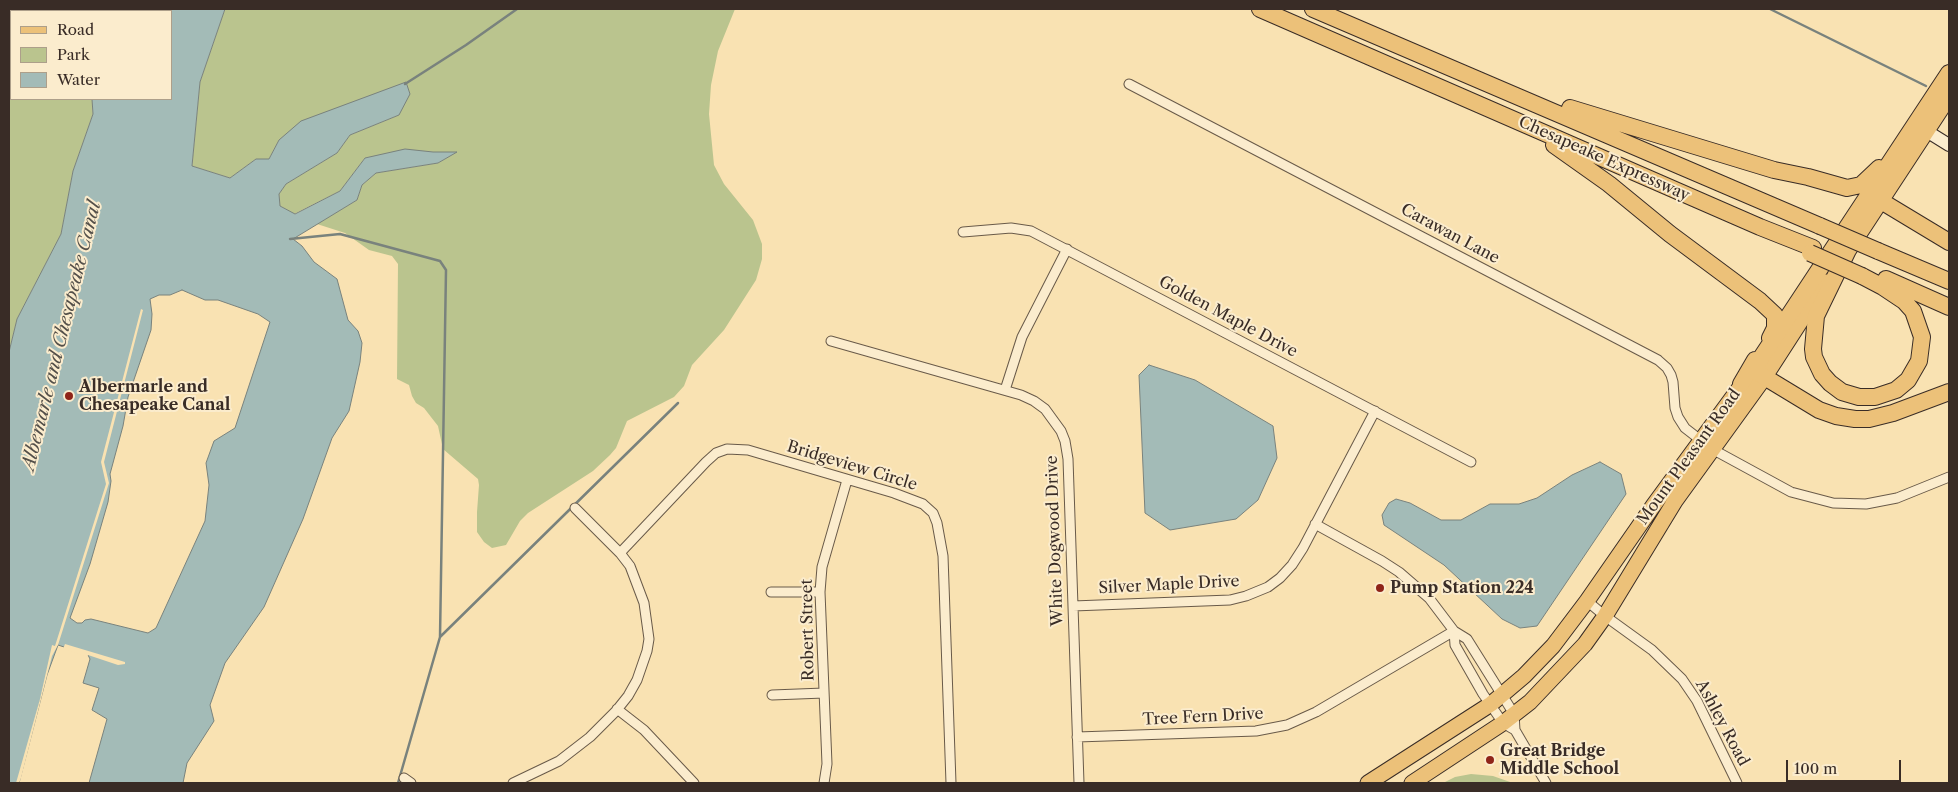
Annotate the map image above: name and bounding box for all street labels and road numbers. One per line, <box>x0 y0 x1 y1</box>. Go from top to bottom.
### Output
street label: Chesapeake Expressway <box>1516 113 1692 205</box>
street label: Carawan Lane <box>1397 200 1503 268</box>
street label: Golden Maple Drive <box>1155 272 1301 362</box>
street label: Mount Pleasant Road <box>1633 385 1745 529</box>
street label: Bridgeview Circle <box>785 437 919 495</box>
street label: White Dogwood Drive <box>1042 455 1068 627</box>
street label: Silver Maple Drive <box>1098 572 1240 598</box>
street label: Robert Street <box>798 579 818 681</box>
street label: Ashley Road <box>1691 677 1753 769</box>
street label: Tree Fern Drive <box>1142 704 1264 730</box>

